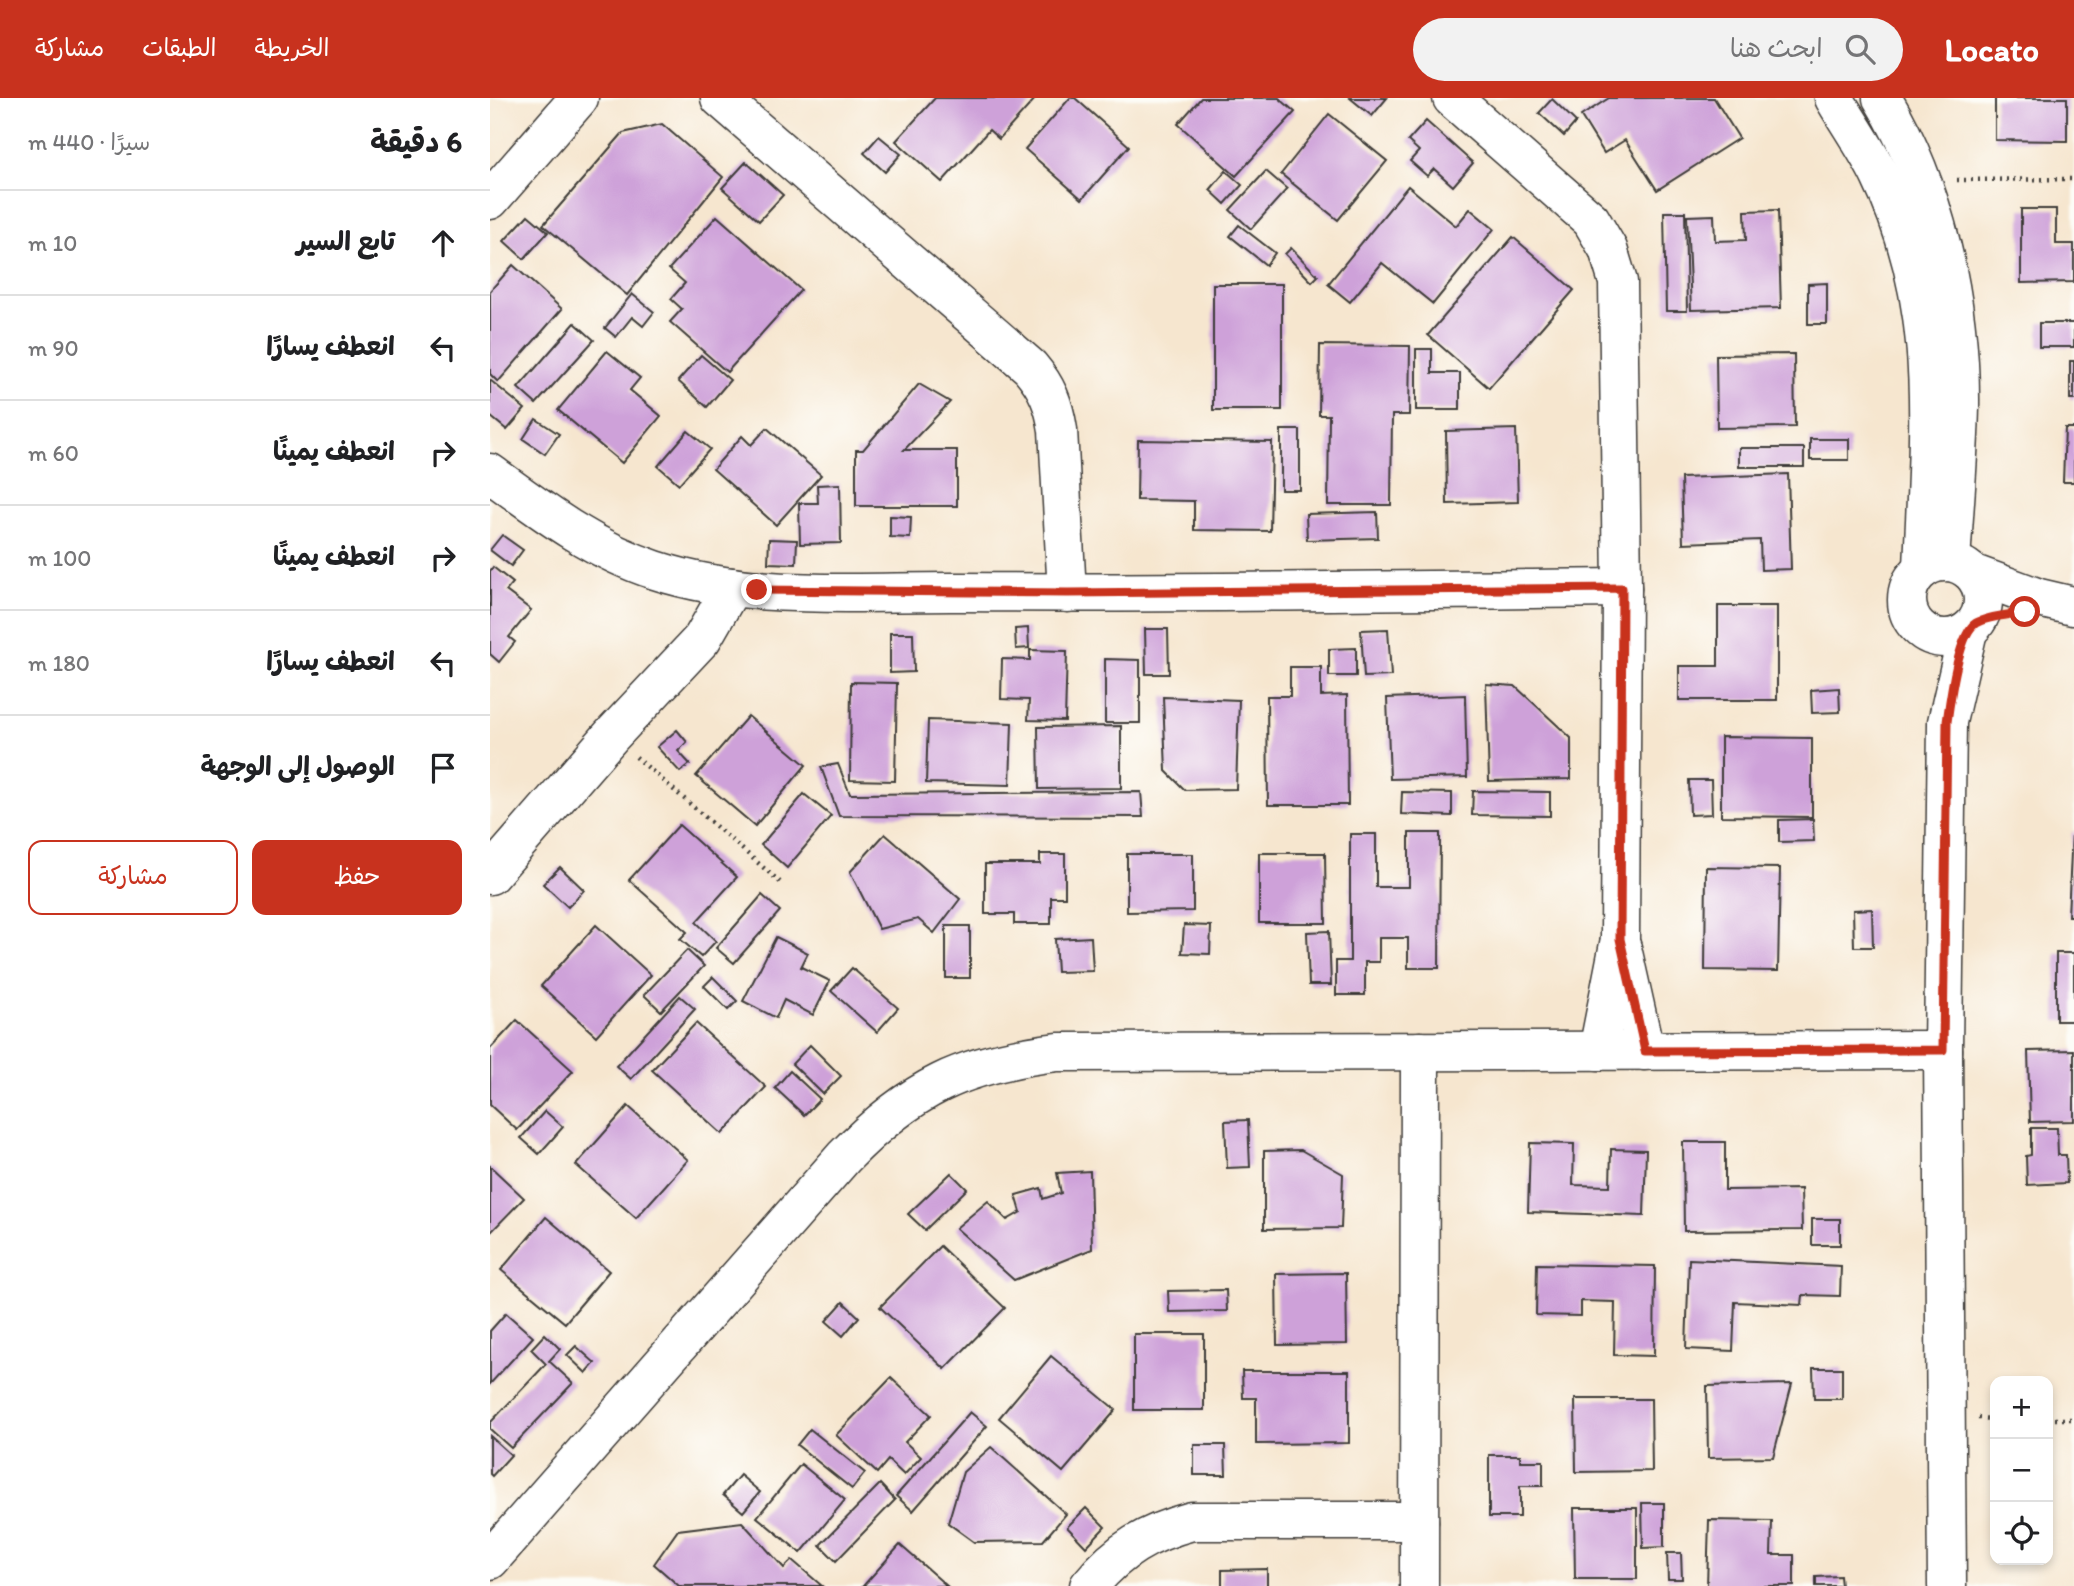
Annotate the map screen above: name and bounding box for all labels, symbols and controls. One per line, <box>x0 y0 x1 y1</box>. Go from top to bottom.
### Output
search box <box>1413 18 1903 81</box>
icon: search <box>1841 30 1879 68</box>
text: Locato <box>1945 30 2039 69</box>
text: ابحث هنا <box>1730 32 1823 64</box>
text: مشاركة <box>35 33 104 62</box>
text: الطبقات <box>142 33 217 62</box>
text: الخريطة <box>255 33 329 62</box>
text: 6 دقيقة <box>370 123 462 160</box>
text: سيرًا · 440 m <box>28 128 150 156</box>
icon: ahead <box>424 224 462 262</box>
text: تابع السير <box>297 225 395 257</box>
text: 10 m <box>28 229 77 257</box>
icon: left <box>424 329 462 367</box>
text: انعطف يسارًا <box>266 330 395 362</box>
text: 90 m <box>28 334 79 362</box>
icon: right <box>424 434 462 472</box>
text: انعطف يمينًا <box>273 435 395 467</box>
text: 60 m <box>28 439 79 467</box>
icon: right <box>424 539 462 577</box>
text: انعطف يمينًا <box>273 540 395 572</box>
text: 100 m <box>28 544 92 572</box>
route end <box>741 574 772 605</box>
route start <box>2009 596 2040 627</box>
icon: left <box>424 644 462 682</box>
text: انعطف يسارًا <box>266 645 395 677</box>
text: 180 m <box>28 649 90 677</box>
icon: arrive <box>424 749 462 787</box>
text: الوصول إلى الوجهة <box>201 750 395 782</box>
button: مشاركة <box>28 840 238 915</box>
button: حفظ <box>252 840 462 915</box>
map controls <box>1990 1376 2053 1565</box>
button: + <box>1990 1376 2053 1439</box>
button: − <box>1990 1439 2053 1502</box>
button: locate <box>1990 1502 2053 1565</box>

